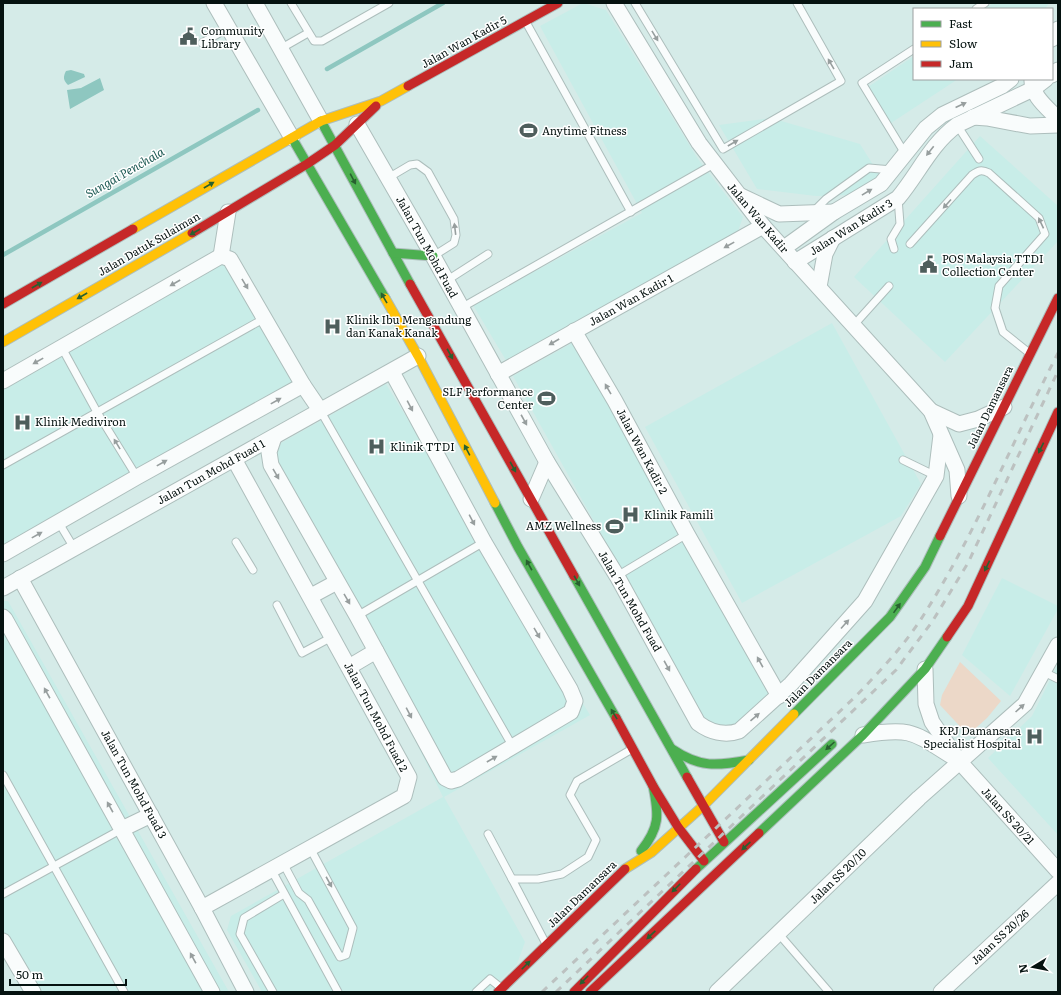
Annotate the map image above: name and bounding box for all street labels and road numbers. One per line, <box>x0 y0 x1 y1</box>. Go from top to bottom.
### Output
street label: Jalan Wan Kadir 5 <box>418 11 509 71</box>
street label: Jalan Wan Kadir <box>725 179 793 257</box>
street label: Jalan Tun Mohd Fuad <box>393 193 463 301</box>
street label: Jalan Wan Kadir 3 <box>806 194 895 258</box>
street label: Jalan Datuk Sulaiman <box>95 207 202 279</box>
street label: Jalan Wan Kadir 1 <box>586 269 676 329</box>
street label: Jalan Damansara <box>962 362 1016 451</box>
street label: Jalan Wan Kadir 2 <box>613 405 672 497</box>
street label: Jalan Tun Mohd Fuad 1 <box>154 435 268 507</box>
street label: Jalan Tun Mohd Fuad <box>595 547 667 654</box>
street label: Jalan Damansara <box>780 635 855 710</box>
street label: Jalan Tun Mohd Fuad 2 <box>341 659 413 775</box>
street label: Jalan Tun Mohd Fuad 3 <box>98 726 172 841</box>
street label: Jalan SS 20/21 <box>978 783 1039 848</box>
street label: Jalan SS 20/10 <box>805 844 869 907</box>
street label: Jalan Damansara <box>543 856 619 930</box>
street label: Jalan SS 20/26 <box>967 905 1032 967</box>

